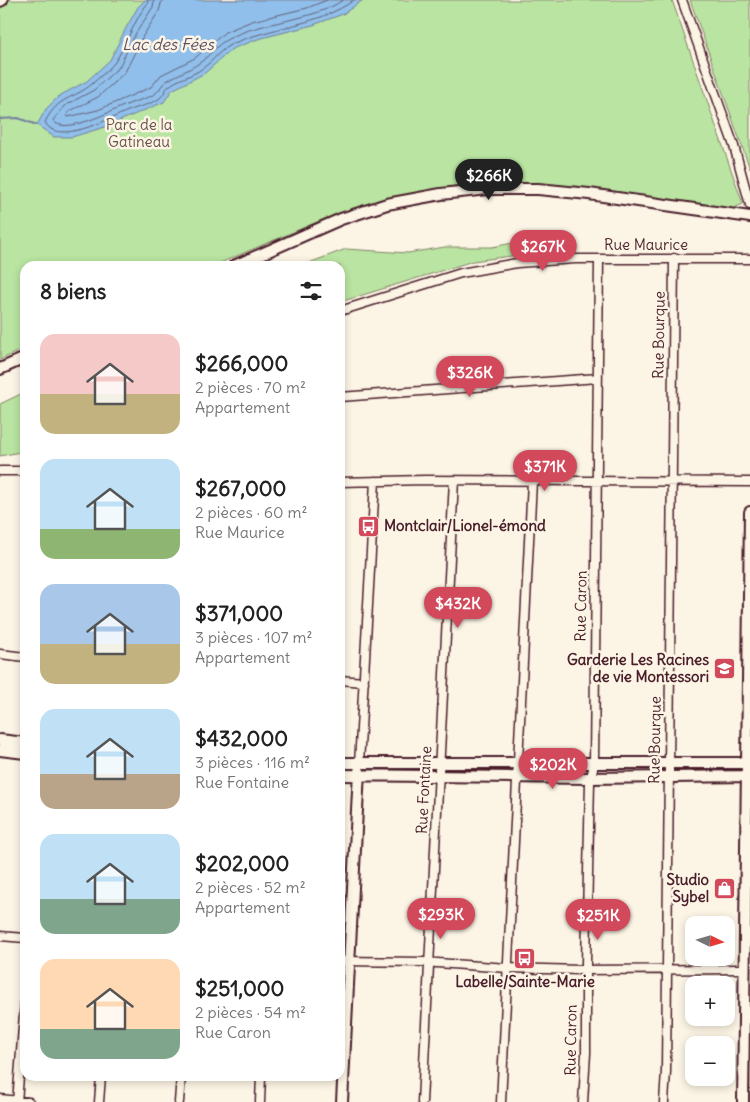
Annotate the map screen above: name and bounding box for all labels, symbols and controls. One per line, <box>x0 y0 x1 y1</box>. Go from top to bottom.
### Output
water label: Lac des Fées <box>122 34 214 54</box>
park label: Parc de la Gatineau <box>106 115 173 151</box>
pin: $266K <box>454 158 524 201</box>
text: $266K <box>466 165 512 185</box>
pin: $267K <box>508 230 578 272</box>
street label: Rue Maurice <box>604 235 688 254</box>
text: $267K <box>521 236 565 256</box>
icon: filters <box>297 277 325 305</box>
text: 8 biens <box>40 278 106 305</box>
street label: Rue Bourque <box>648 291 669 379</box>
text: $266,000 <box>195 350 288 377</box>
icon: home <box>80 354 140 414</box>
pin: $326K <box>435 356 505 398</box>
text: $326K <box>447 362 493 382</box>
text: 2 pièces · 70 m² <box>195 377 306 397</box>
text: Appartement <box>195 397 290 417</box>
pin: $371K <box>510 450 580 492</box>
text: $371K <box>524 456 566 476</box>
text: $267,000 <box>195 475 286 502</box>
icon: home <box>80 479 140 539</box>
text: 2 pièces · 60 m² <box>195 502 307 522</box>
bus stop icon: Montclair/Lionel-émond <box>356 514 380 538</box>
place label: Montclair/Lionel-émond <box>384 516 546 535</box>
text: Rue Maurice <box>195 522 285 542</box>
street label: Rue Caron <box>570 570 591 642</box>
pin: $432K <box>423 586 493 629</box>
text: $432K <box>435 593 481 613</box>
text: $371,000 <box>195 600 283 627</box>
icon: home <box>80 604 140 664</box>
text: 3 pièces · 107 m² <box>195 627 312 647</box>
text: Appartement <box>195 647 290 667</box>
place label: Garderie Les Racines de vie Montessori <box>567 650 709 686</box>
school or university icon: Garderie Les Racines de vie Montessori <box>713 657 737 681</box>
street label: Rue Bourque <box>644 696 665 784</box>
text: $432,000 <box>195 725 288 752</box>
icon: home <box>80 729 140 789</box>
street label: Rue Fontaine <box>412 745 435 835</box>
pin: $202K <box>518 748 588 790</box>
text: 3 pièces · 116 m² <box>195 752 310 772</box>
text: $202K <box>530 754 576 774</box>
text: Rue Fontaine <box>195 772 289 792</box>
text: $202,000 <box>195 850 289 877</box>
icon: home <box>80 854 140 914</box>
place label: Studio Sybel <box>667 870 710 907</box>
text: 2 pièces · 52 m² <box>195 877 306 897</box>
shop icon: Studio Sybel <box>713 877 737 901</box>
text: Appartement <box>195 897 290 917</box>
pin: $293K <box>406 898 476 940</box>
pin: $251K <box>563 898 633 941</box>
text: $293K <box>418 904 464 924</box>
text: $251K <box>576 905 620 925</box>
north arrow <box>685 916 735 966</box>
map controls <box>685 916 735 1086</box>
bus stop icon: Labelle/Sainte-Marie <box>513 947 537 971</box>
place label: Labelle/Sainte-Marie <box>455 972 595 991</box>
text: $251,000 <box>195 975 284 1002</box>
button: + <box>685 976 735 1026</box>
icon: home <box>80 979 140 1039</box>
text: 2 pièces · 54 m² <box>195 1002 306 1022</box>
street label: Rue Caron <box>560 1004 581 1076</box>
text: Rue Caron <box>195 1022 271 1042</box>
button: − <box>685 1036 735 1086</box>

